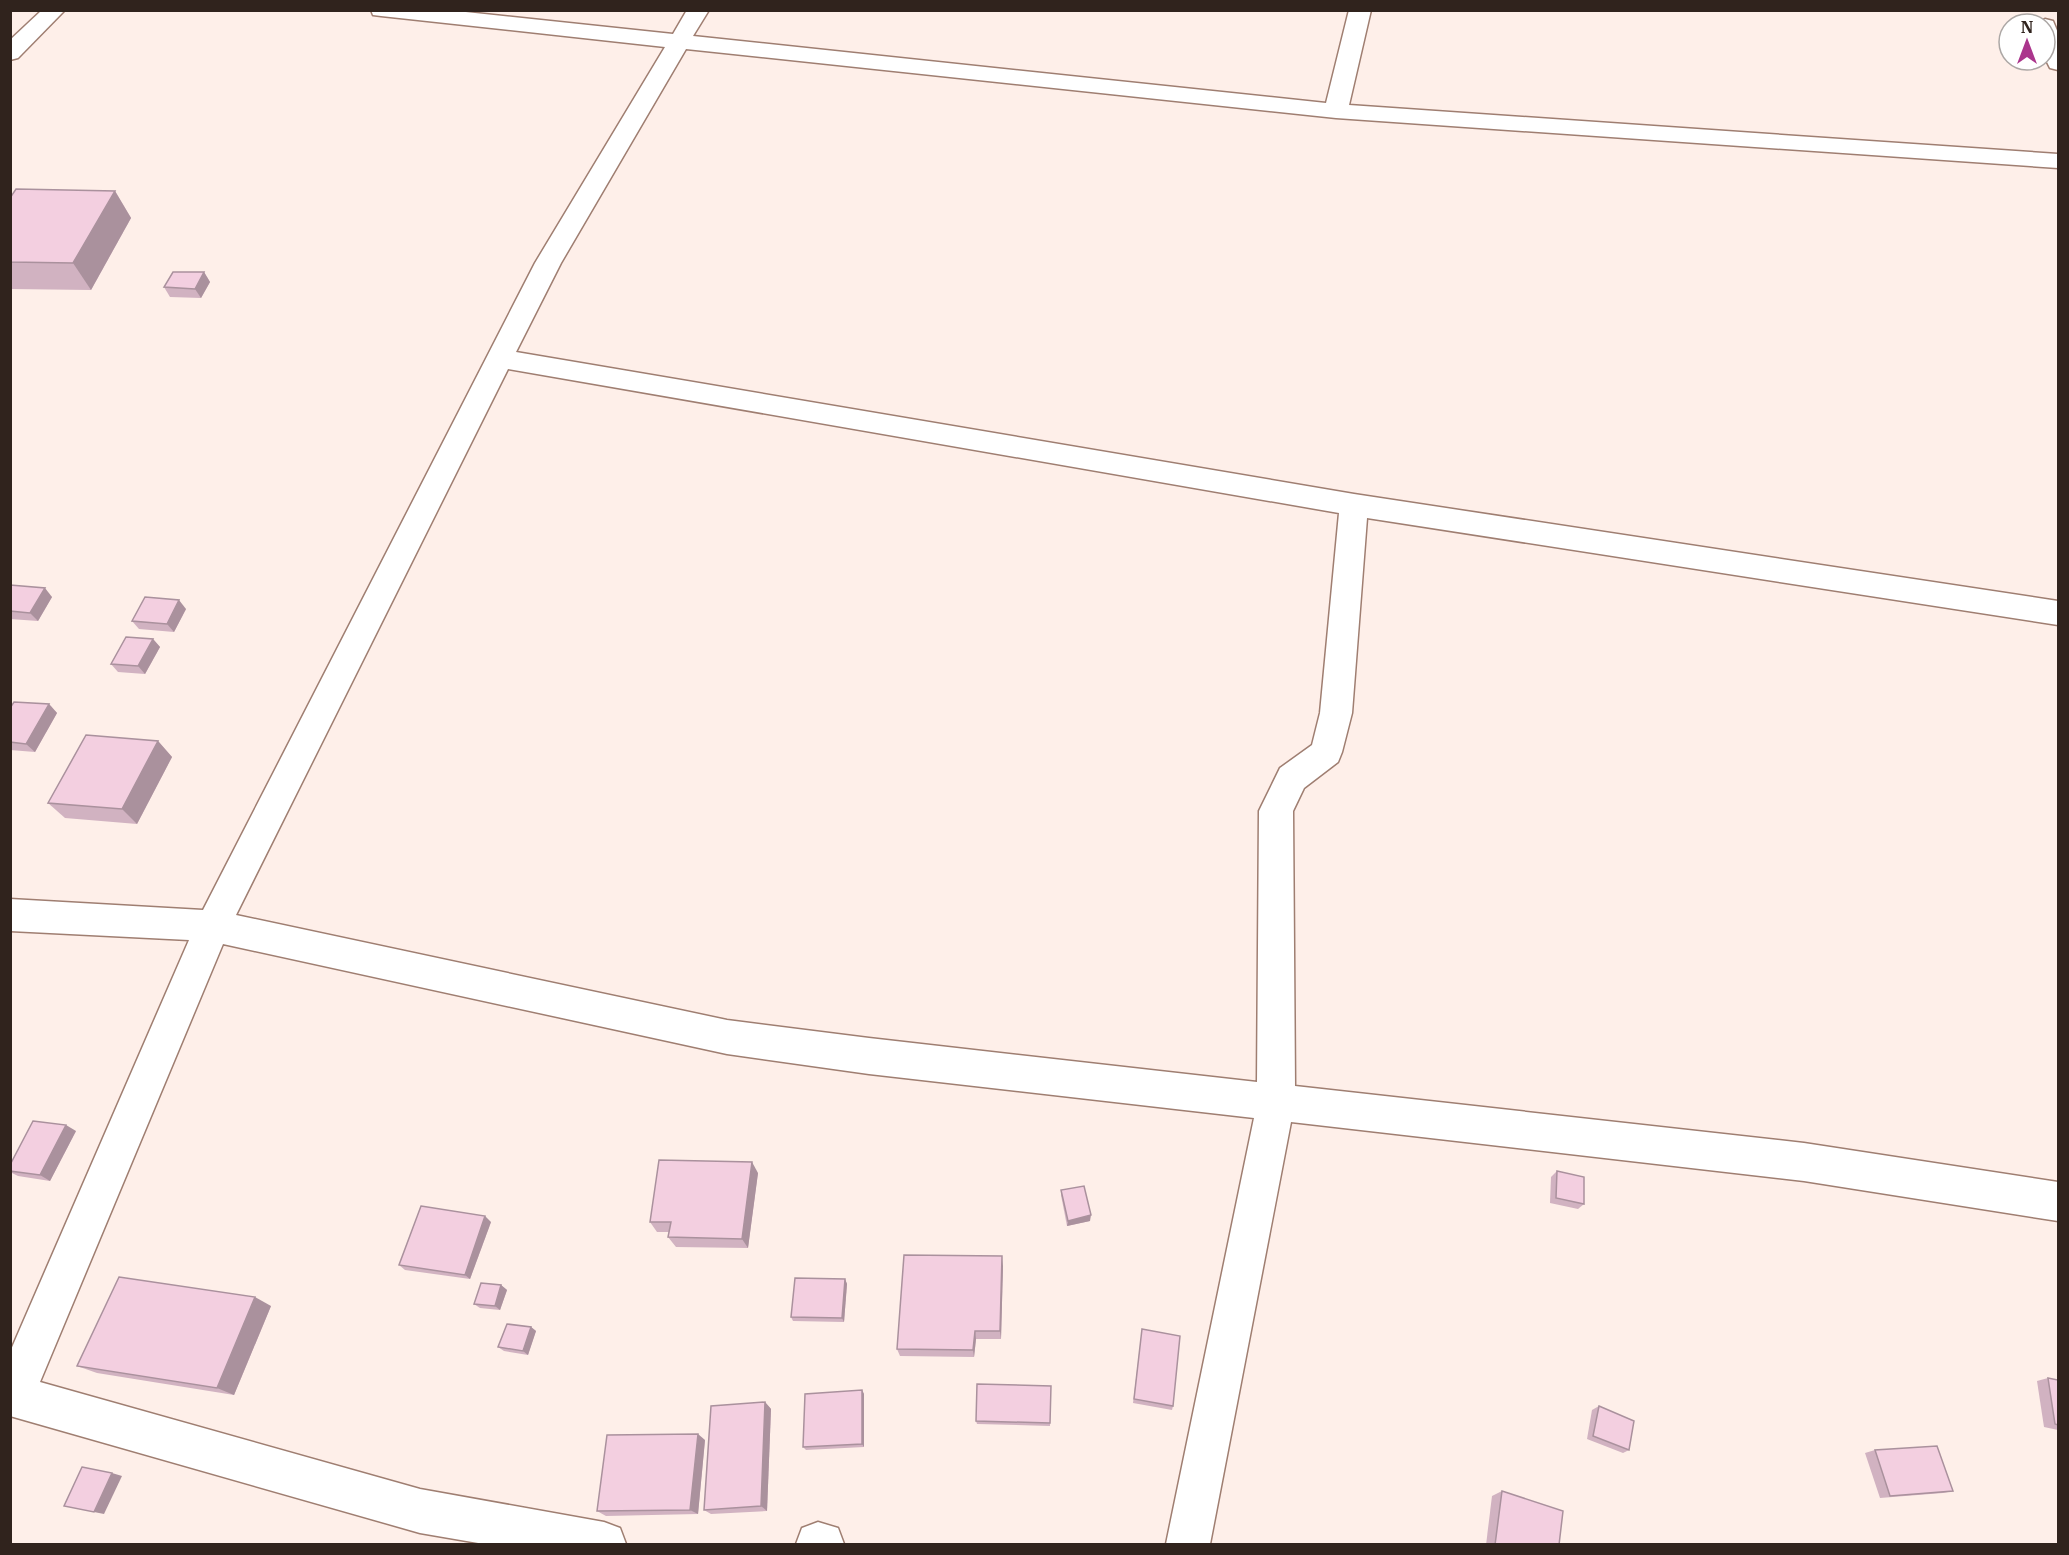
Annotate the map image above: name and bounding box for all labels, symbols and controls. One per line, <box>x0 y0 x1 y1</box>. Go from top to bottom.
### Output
north arrow <box>1997 12 2057 72</box>
text: N <box>2021 17 2033 37</box>

